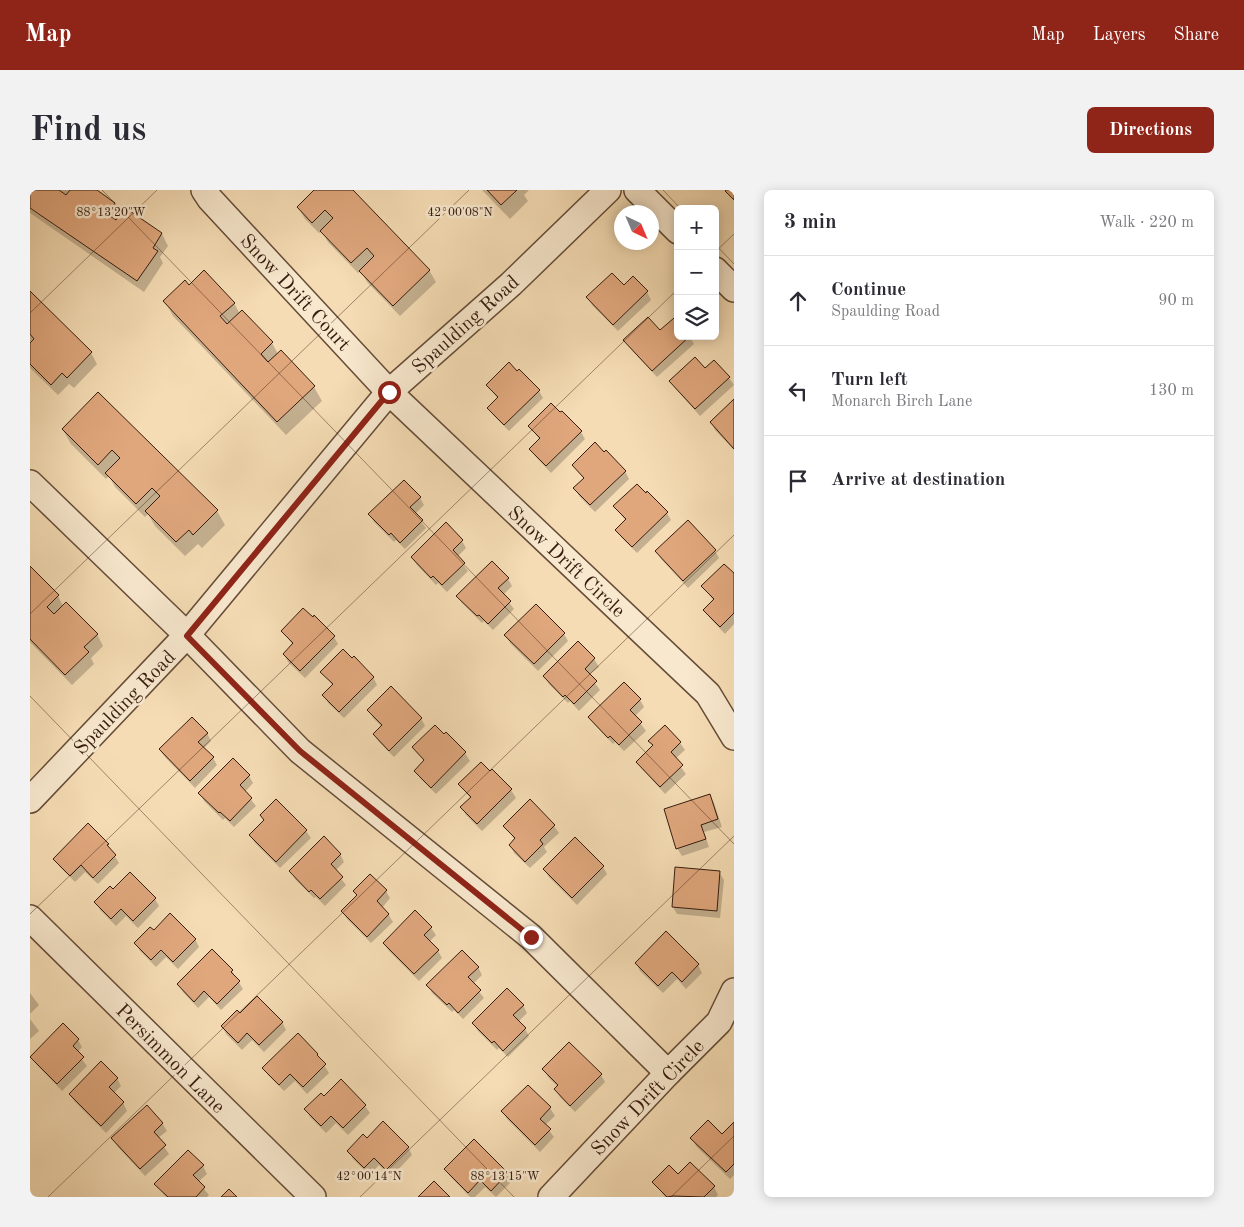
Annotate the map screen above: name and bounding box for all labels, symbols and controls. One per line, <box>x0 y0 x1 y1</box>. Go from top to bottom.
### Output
text: Map <box>25 23 72 47</box>
text: Map <box>1031 26 1065 44</box>
text: Layers <box>1093 26 1145 44</box>
text: Share <box>1173 26 1219 44</box>
button: Directions <box>1087 107 1214 153</box>
text: Find us <box>30 113 146 148</box>
north arrow <box>614 205 659 250</box>
map controls <box>674 205 719 340</box>
button: + <box>674 205 719 250</box>
text: 88°13'20"W <box>76 207 146 219</box>
text: 42°00'08"N <box>427 207 493 219</box>
text: 3 min <box>784 212 837 233</box>
text: Walk · 220 m <box>1099 215 1194 231</box>
street label: Snow Drift Court <box>236 231 354 356</box>
button: − <box>674 250 719 295</box>
street label: Spaulding Road <box>409 272 524 379</box>
text: Continue <box>831 281 906 300</box>
icon: ahead <box>784 287 812 315</box>
text: 90 m <box>1158 293 1194 309</box>
button: layers <box>674 295 719 340</box>
text: Spaulding Road <box>831 304 940 320</box>
text: Turn left <box>831 371 908 390</box>
icon: left <box>784 377 812 405</box>
route start <box>378 381 401 404</box>
text: 130 m <box>1149 383 1194 399</box>
text: Monarch Birch Lane <box>831 394 972 410</box>
icon: arrive <box>784 467 812 495</box>
text: Arrive at destination <box>831 471 1005 490</box>
street label: Snow Drift Circle <box>503 503 628 622</box>
street label: Spaulding Road <box>71 647 180 759</box>
route end <box>520 926 543 949</box>
street label: Persimmon Lane <box>111 1001 228 1118</box>
street label: Snow Drift Circle <box>588 1037 709 1160</box>
text: 88°13'15"W <box>470 1170 540 1183</box>
text: 42°00'14"N <box>336 1171 402 1183</box>

